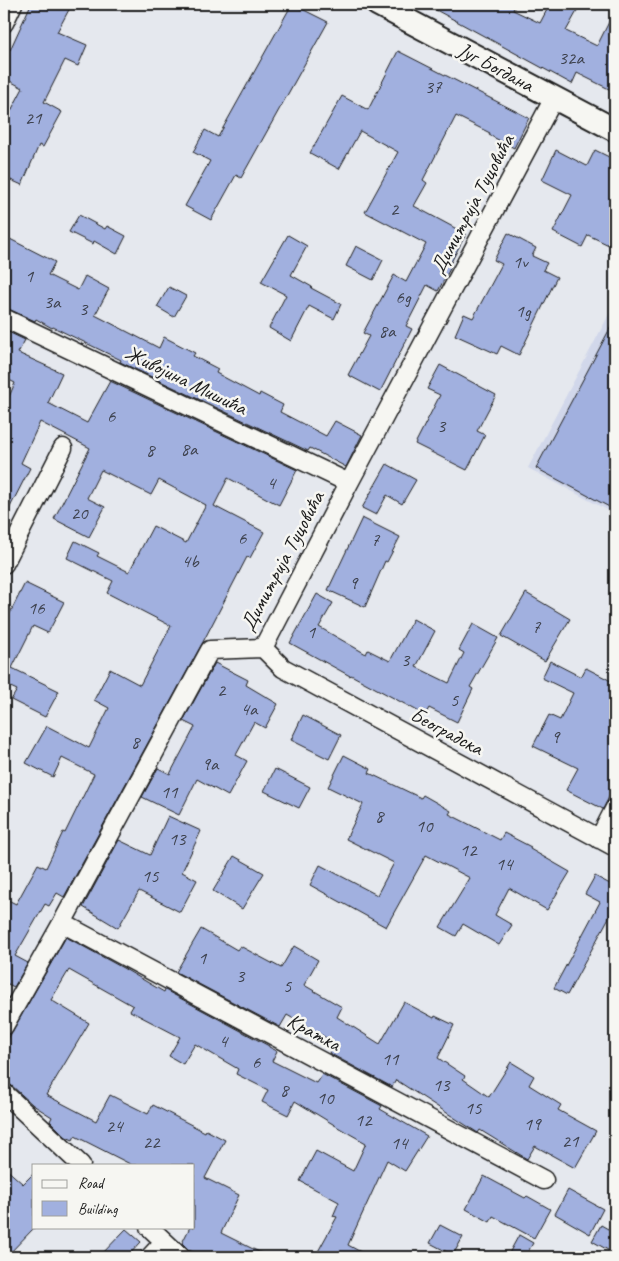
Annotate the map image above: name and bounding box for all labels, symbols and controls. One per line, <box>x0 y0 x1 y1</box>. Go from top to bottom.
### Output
street label: Југ Богдана <box>453 36 540 99</box>
house number: 32a <box>558 46 585 70</box>
house number: 37 <box>424 75 443 99</box>
house number: 21 <box>24 106 43 130</box>
street label: Димитрија Туцовића <box>424 128 521 278</box>
house number: 2 <box>390 197 400 221</box>
house number: 1v <box>513 250 529 274</box>
house number: 1 <box>25 264 35 288</box>
house number: 6g <box>395 285 412 309</box>
house number: 3a <box>44 290 62 314</box>
house number: 3 <box>79 297 89 321</box>
house number: 1g <box>515 299 532 323</box>
house number: 8a <box>379 319 397 343</box>
street label: Живојина Мишића <box>121 339 253 422</box>
house number: 6 <box>107 404 117 428</box>
house number: 3 <box>437 414 447 438</box>
house number: 8a <box>181 437 199 461</box>
house number: 8 <box>146 438 157 462</box>
house number: 4 <box>267 471 278 495</box>
street label: Димитрија Туцовића <box>234 485 331 635</box>
house number: 20 <box>70 501 89 525</box>
house number: 6 <box>238 526 248 550</box>
house number: 7 <box>371 528 381 552</box>
house number: 4b <box>182 549 200 573</box>
house number: 9 <box>349 571 359 595</box>
house number: 16 <box>27 596 46 620</box>
house number: 7 <box>532 615 542 639</box>
house number: 1 <box>307 620 317 644</box>
house number: 3 <box>401 648 411 672</box>
house number: 2 <box>217 678 227 702</box>
house number: 5 <box>450 688 460 712</box>
house number: 4a <box>241 697 259 721</box>
street label: Београдска <box>406 701 489 762</box>
house number: 9 <box>551 725 561 749</box>
house number: 8 <box>131 730 142 754</box>
house number: 9a <box>202 752 220 776</box>
house number: 11 <box>160 780 179 804</box>
house number: 8 <box>375 804 386 828</box>
house number: 10 <box>415 814 434 838</box>
house number: 13 <box>168 827 187 851</box>
house number: 12 <box>459 838 478 862</box>
house number: 14 <box>495 852 515 876</box>
house number: 15 <box>141 864 160 888</box>
house number: 1 <box>198 946 208 970</box>
house number: 3 <box>236 964 246 988</box>
house number: 5 <box>283 974 293 998</box>
street label: Кратка <box>283 1007 347 1058</box>
house number: 4 <box>219 1029 230 1053</box>
house number: 11 <box>381 1047 400 1071</box>
house number: 6 <box>252 1050 262 1074</box>
house number: 13 <box>432 1073 451 1097</box>
house number: 8 <box>280 1078 291 1102</box>
house number: 10 <box>316 1086 335 1110</box>
house number: 15 <box>464 1096 483 1120</box>
house number: 12 <box>354 1108 373 1132</box>
house number: 19 <box>523 1112 542 1136</box>
house number: 24 <box>105 1114 125 1138</box>
house number: 21 <box>561 1129 580 1153</box>
house number: 22 <box>142 1130 161 1154</box>
house number: 14 <box>390 1131 410 1155</box>
legend <box>32 1164 195 1228</box>
text: Road <box>78 1174 105 1193</box>
text: Building <box>78 1200 118 1219</box>

